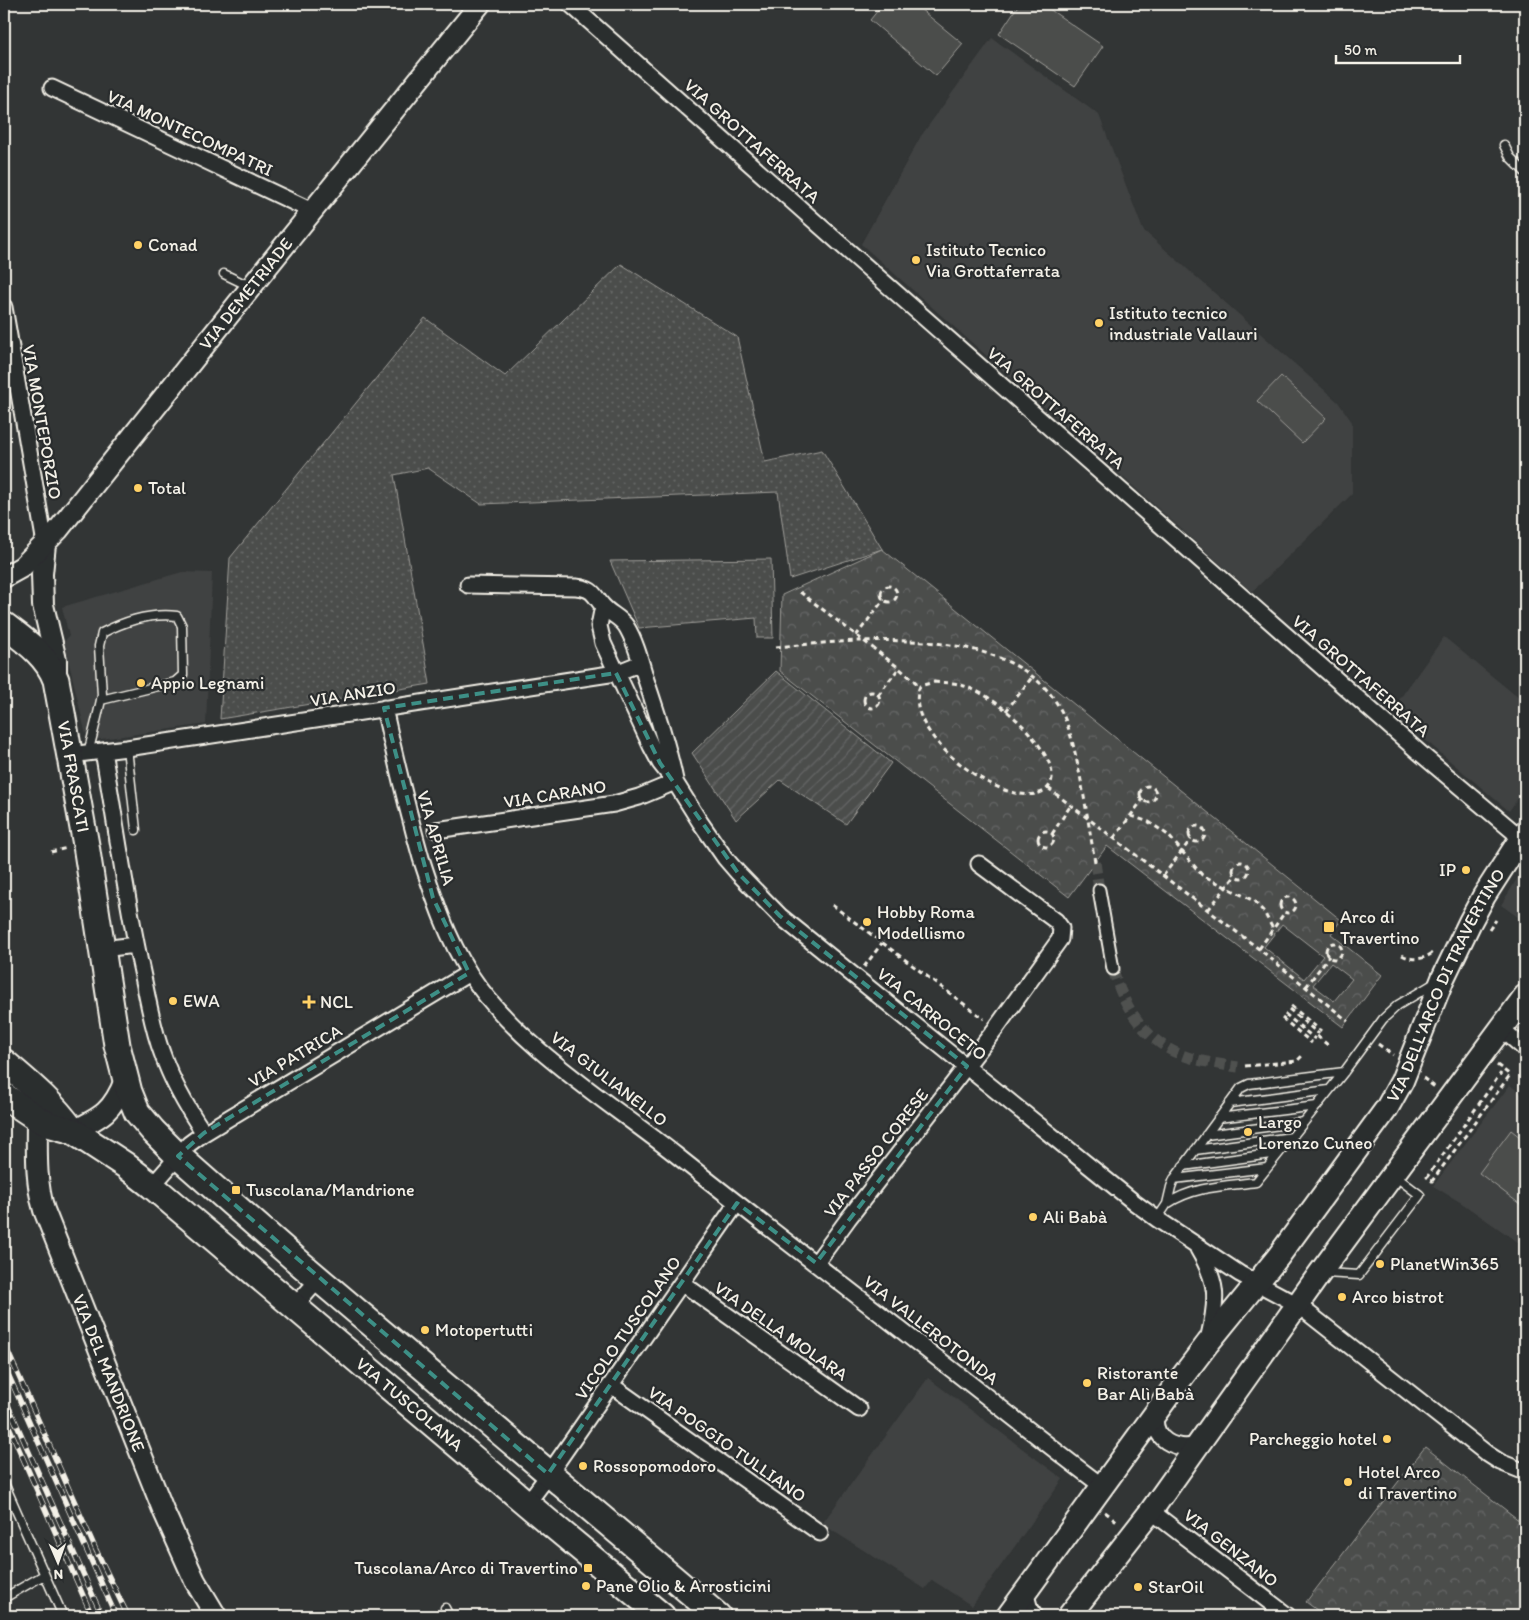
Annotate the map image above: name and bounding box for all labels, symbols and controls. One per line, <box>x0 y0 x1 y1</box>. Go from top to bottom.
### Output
scale bar <box>1336 32 1460 64</box>
text: 50 m <box>1344 41 1377 59</box>
street label: VIA GROTTAFERRATA <box>679 74 825 208</box>
street label: VIA MONTECOMPATRI <box>103 85 277 181</box>
street label: VIA DEMETRIADE <box>194 233 297 354</box>
place label: Conad <box>148 234 198 256</box>
marker: Conad <box>132 239 144 251</box>
place label: Istituto Tecnico Via Grottaferrata <box>926 239 1061 282</box>
marker: Istituto Tecnico Via Grottaferrata <box>910 254 922 266</box>
place label: Istituto tecnico industriale Vallauri <box>1109 302 1258 345</box>
marker: Istituto tecnico industriale Vallauri <box>1093 317 1105 329</box>
street label: VIA GROTTAFERRATA <box>983 342 1130 474</box>
street label: VIA MONTEPORZIO <box>18 343 66 501</box>
place label: Total <box>148 477 186 499</box>
marker: Total <box>132 482 144 494</box>
street label: VIA GROTTAFERRATA <box>1288 610 1435 742</box>
place label: Appio Legnami <box>151 672 264 694</box>
street label: VIA ANZIO <box>309 676 397 712</box>
marker: Appio Legnami <box>135 677 147 689</box>
street label: VIA FRASCATI <box>53 719 94 834</box>
street label: VIA CARANO <box>502 775 608 813</box>
street label: VIA APRILIA <box>412 788 460 888</box>
place label: IP <box>1439 859 1456 881</box>
street label: VIA DELL'ARCO DI TRAVERTINO <box>1381 864 1510 1106</box>
marker: IP <box>1460 864 1472 876</box>
place label: Hobby Roma Modellismo <box>877 901 975 944</box>
place label: Arco di Travertino <box>1340 906 1420 949</box>
marker: Hobby Roma Modellismo <box>861 916 873 928</box>
marker: Arco di Travertino <box>1322 920 1336 934</box>
street label: VIA CARROCETO <box>872 963 992 1065</box>
place label: EWA <box>183 990 220 1012</box>
place label: NCL <box>320 991 353 1013</box>
marker: EWA <box>167 995 179 1007</box>
marker: NCL <box>302 995 316 1009</box>
street label: VIA PATRICA <box>244 1019 346 1093</box>
street label: VIA GIULIANELLO <box>546 1026 672 1132</box>
street label: VIA PASSO CORESE <box>819 1084 933 1222</box>
place label: Largo Lorenzo Cuneo <box>1258 1111 1372 1154</box>
marker: Largo Lorenzo Cuneo <box>1242 1126 1254 1138</box>
place label: Tuscolana/Mandrione <box>246 1179 415 1201</box>
marker: Tuscolana/Mandrione <box>230 1184 242 1196</box>
place label: Ali Babà <box>1043 1206 1108 1228</box>
marker: Ali Babà <box>1027 1211 1039 1223</box>
street label: VICOLO TUSCOLANO <box>570 1252 686 1404</box>
place label: PlanetWin365 <box>1390 1253 1499 1275</box>
marker: PlanetWin365 <box>1374 1258 1386 1270</box>
street label: VIA VALLEROTONDA <box>859 1270 1003 1390</box>
street label: VIA DELLA MOLARA <box>710 1277 853 1386</box>
place label: Arco bistrot <box>1352 1286 1444 1308</box>
street label: VIA DEL MANDRIONE <box>68 1291 150 1455</box>
marker: Arco bistrot <box>1336 1291 1348 1303</box>
place label: Motopertutti <box>435 1319 533 1341</box>
marker: Motopertutti <box>419 1324 431 1336</box>
street label: VIA TUSCOLANA <box>351 1352 468 1456</box>
place label: Ristorante Bar Alì Babà <box>1097 1362 1195 1405</box>
marker: Ristorante Bar Alì Babà <box>1081 1377 1093 1389</box>
street label: VIA POGGIO TULLIANO <box>644 1381 810 1507</box>
place label: Parcheggio hotel <box>1249 1428 1377 1450</box>
marker: Parcheggio hotel <box>1381 1433 1393 1445</box>
place label: Rossopomodoro <box>593 1455 716 1477</box>
marker: Rossopomodoro <box>577 1460 589 1472</box>
place label: Hotel Arco di Travertino <box>1358 1461 1457 1504</box>
marker: Hotel Arco di Travertino <box>1342 1476 1354 1488</box>
street label: VIA GENZANO <box>1179 1504 1283 1592</box>
north arrow <box>32 1538 82 1588</box>
place label: Tuscolana/Arco di Travertino <box>354 1557 578 1579</box>
marker: Tuscolana/Arco di Travertino <box>582 1562 594 1574</box>
text: N <box>53 1566 63 1583</box>
place label: Pane Olio & Arrosticini <box>596 1575 771 1597</box>
place label: StarOil <box>1148 1576 1204 1598</box>
marker: Pane Olio & Arrosticini <box>580 1580 592 1592</box>
marker: StarOil <box>1132 1581 1144 1593</box>

